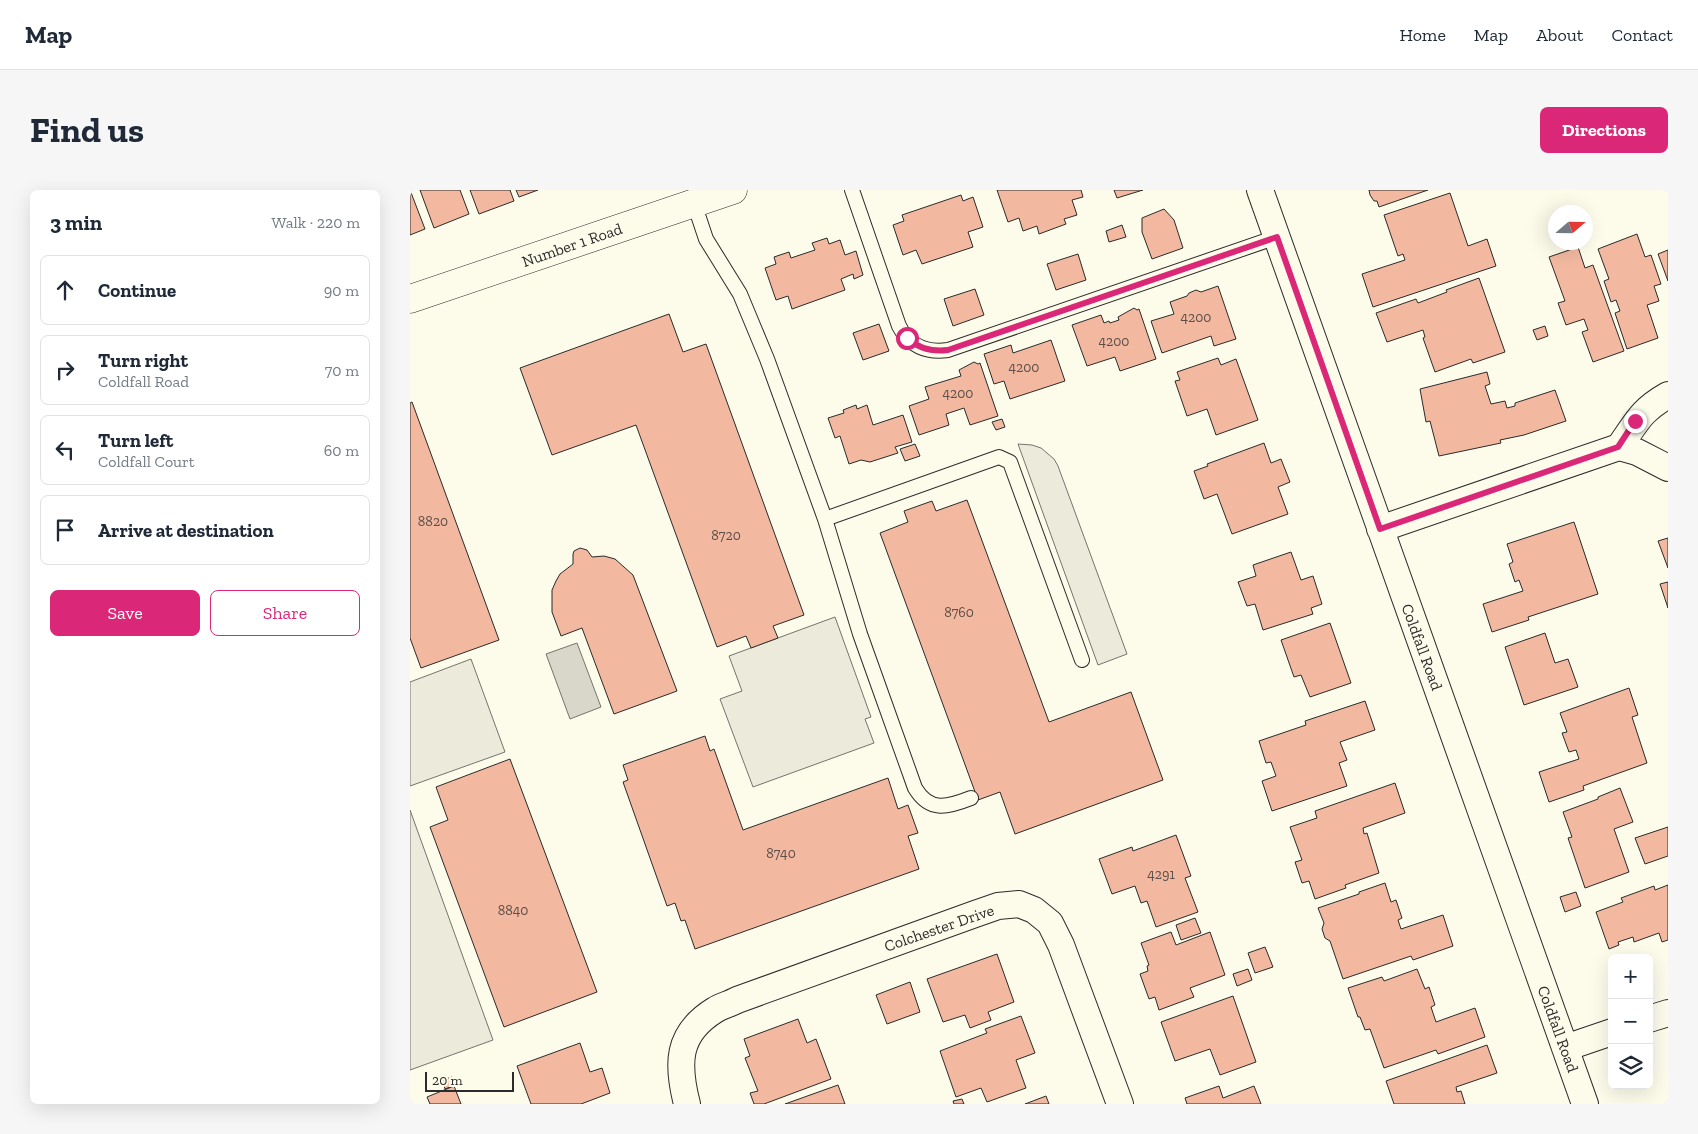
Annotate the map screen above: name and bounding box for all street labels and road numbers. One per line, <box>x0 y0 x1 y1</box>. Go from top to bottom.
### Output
street label: Number 1 Road <box>519 219 625 271</box>
street label: Coldfall Road <box>1398 601 1447 693</box>
street label: Colchester Drive <box>882 900 996 956</box>
street label: Coldfall Road <box>1534 983 1583 1075</box>

